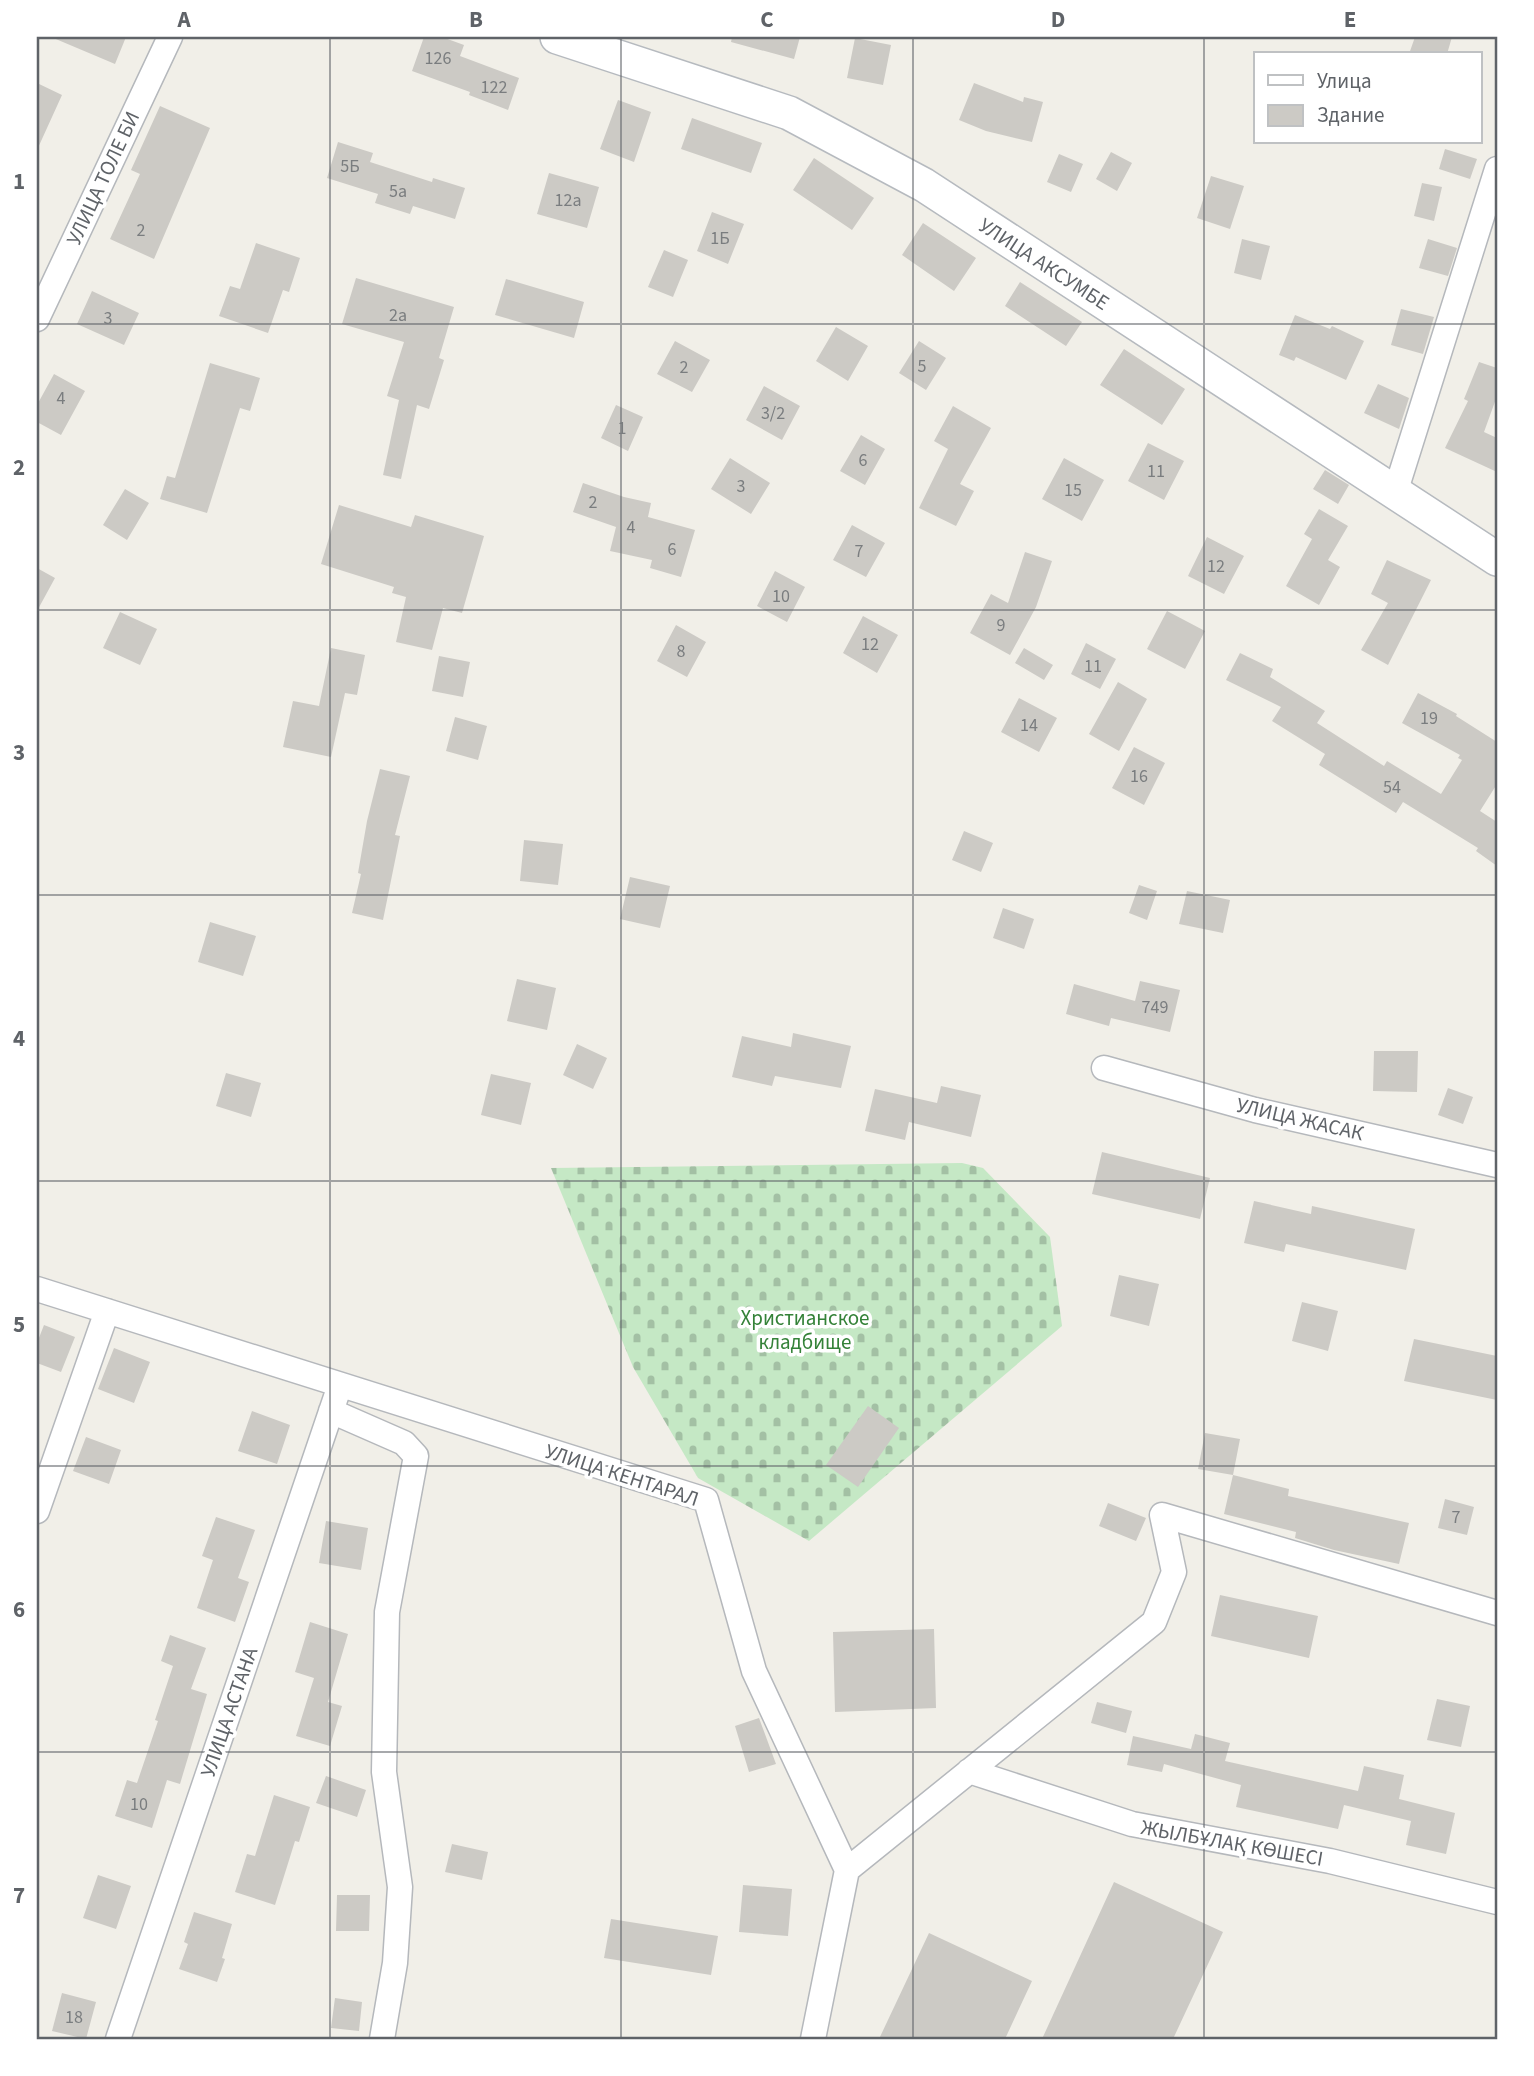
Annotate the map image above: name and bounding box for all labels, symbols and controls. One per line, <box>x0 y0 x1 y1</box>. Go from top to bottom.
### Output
text: A <box>176 3 191 36</box>
text: B <box>469 3 483 36</box>
text: C <box>760 3 774 36</box>
text: D <box>1051 3 1065 36</box>
text: E <box>1344 3 1356 36</box>
house number: 126 <box>425 46 451 71</box>
legend <box>1254 52 1482 144</box>
text: Улица <box>1317 66 1372 96</box>
house number: 122 <box>481 75 507 100</box>
text: Здание <box>1317 100 1385 130</box>
street label: УЛИЦА ТОЛЕ БИ <box>59 106 147 250</box>
house number: 5Б <box>340 154 360 179</box>
text: 1 <box>13 165 25 198</box>
house number: 5а <box>389 179 407 204</box>
house number: 12а <box>555 188 581 213</box>
street label: УЛИЦА АКСУМБЕ <box>973 210 1115 318</box>
house number: 2 <box>137 218 146 243</box>
house number: 1Б <box>710 226 730 251</box>
house number: 2а <box>389 303 407 328</box>
house number: 3 <box>104 306 113 331</box>
house number: 5 <box>918 354 927 379</box>
house number: 2 <box>680 355 689 380</box>
house number: 4 <box>57 386 66 411</box>
house number: 3/2 <box>761 401 785 426</box>
house number: 1 <box>618 416 626 441</box>
house number: 6 <box>859 448 868 473</box>
text: 2 <box>13 451 25 484</box>
house number: 11 <box>1147 459 1165 484</box>
house number: 3 <box>737 474 746 499</box>
house number: 15 <box>1064 478 1082 503</box>
house number: 2 <box>589 490 598 515</box>
house number: 4 <box>627 515 636 540</box>
house number: 6 <box>668 537 677 562</box>
house number: 7 <box>855 539 864 564</box>
house number: 12 <box>1207 554 1225 579</box>
house number: 10 <box>772 584 790 609</box>
house number: 9 <box>997 613 1006 638</box>
house number: 12 <box>861 632 879 657</box>
house number: 8 <box>677 639 686 664</box>
house number: 11 <box>1084 654 1102 679</box>
house number: 19 <box>1420 706 1438 731</box>
house number: 14 <box>1020 713 1038 738</box>
text: 3 <box>13 736 25 769</box>
house number: 16 <box>1130 764 1148 789</box>
house number: 54 <box>1383 775 1401 800</box>
house number: 749 <box>1142 995 1168 1020</box>
text: 4 <box>13 1022 25 1055</box>
street label: УЛИЦА ЖАСАК <box>1233 1090 1367 1148</box>
park label: Христианское кладбище <box>741 1303 869 1357</box>
text: 5 <box>13 1308 25 1341</box>
street label: УЛИЦА КЕНТАРАЛ <box>541 1436 703 1514</box>
house number: 7 <box>1452 1505 1461 1530</box>
text: 6 <box>13 1593 25 1626</box>
street label: УЛИЦА АСТАНА <box>193 1643 265 1781</box>
house number: 10 <box>130 1792 148 1817</box>
street label: ЖЫЛБҰЛАҚ КӨШЕСІ <box>1139 1812 1325 1874</box>
text: 7 <box>13 1879 25 1912</box>
house number: 18 <box>65 2005 83 2030</box>

